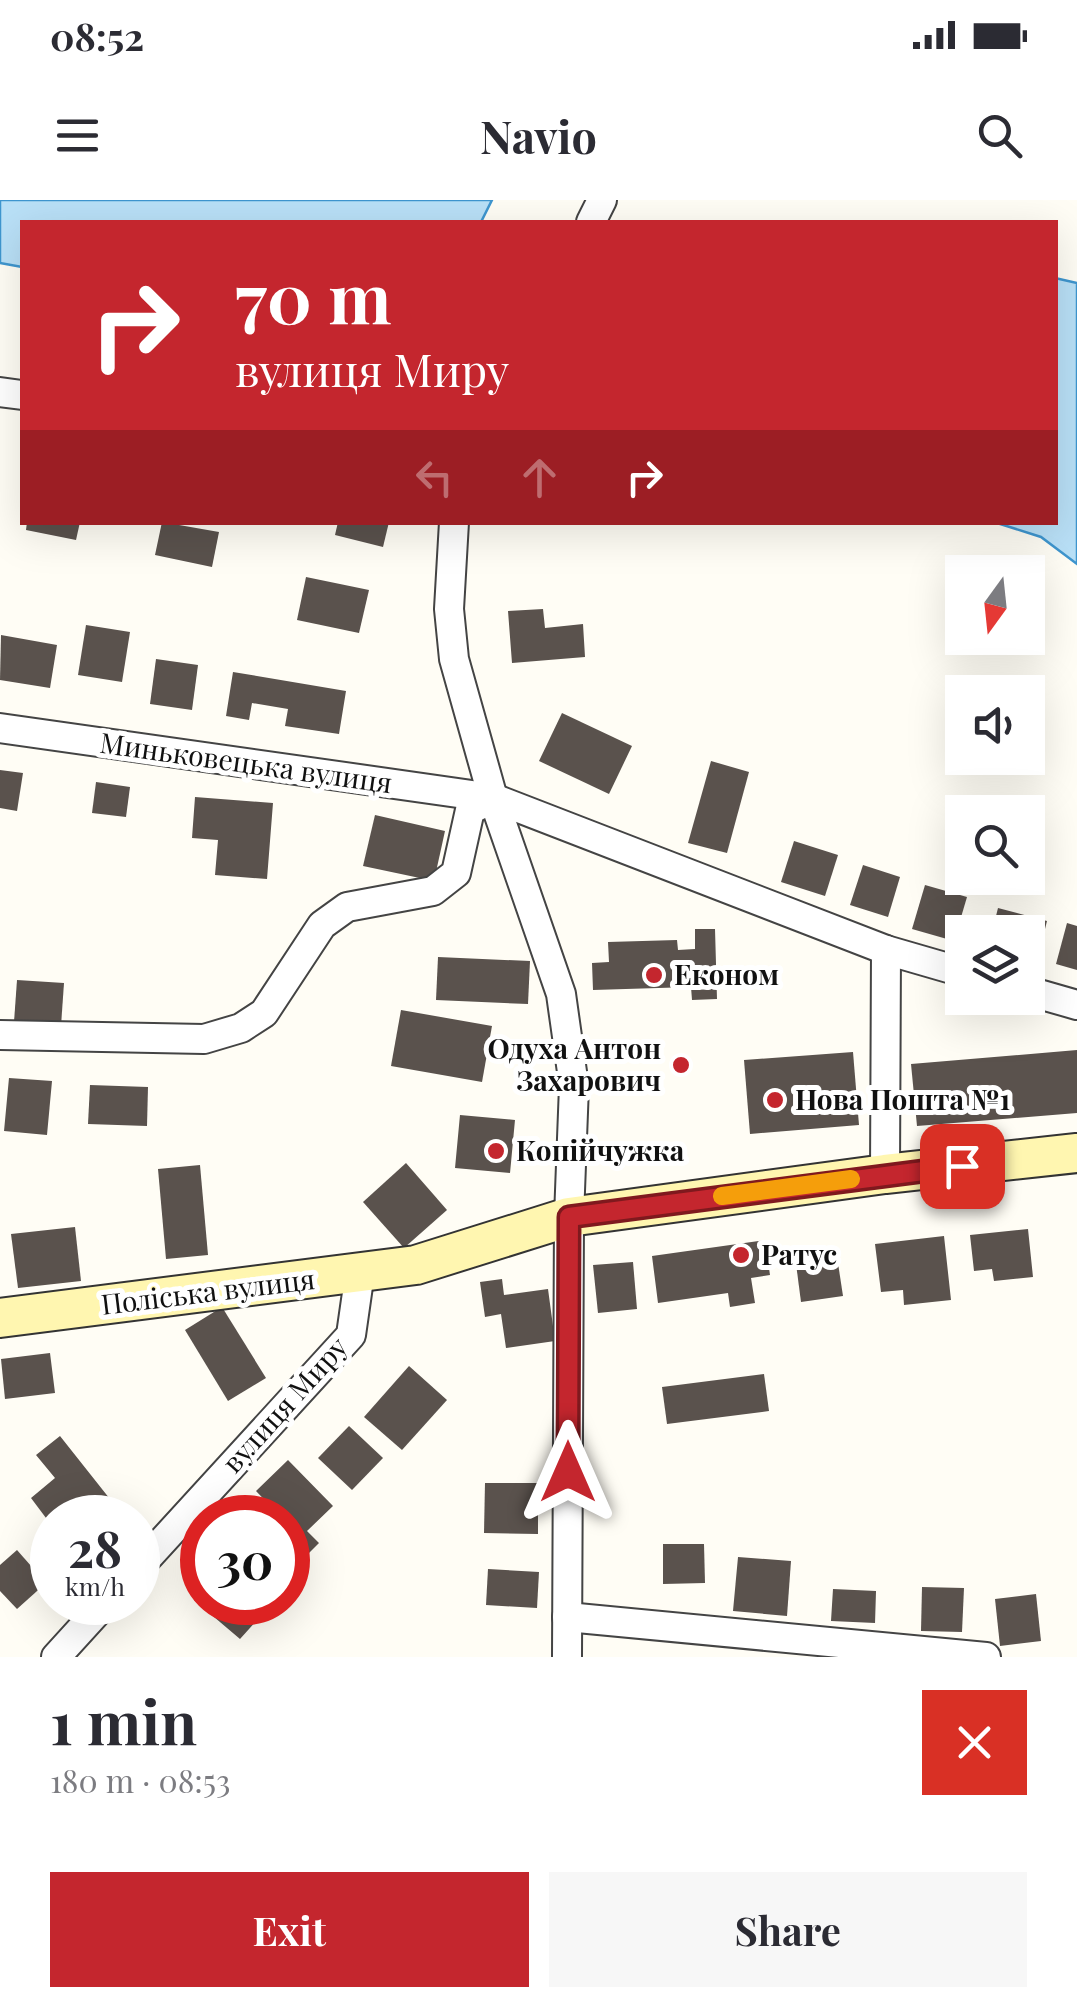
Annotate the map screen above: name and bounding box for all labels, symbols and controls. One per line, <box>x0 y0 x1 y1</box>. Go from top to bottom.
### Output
text: 08:52 <box>50 10 144 61</box>
text: Navio <box>480 105 597 165</box>
icon: menu <box>50 108 105 163</box>
icon: search <box>972 108 1027 163</box>
text: 70 m <box>235 248 392 342</box>
icon: right <box>70 260 200 390</box>
text: вулиця Миру <box>235 338 509 398</box>
icon: left <box>407 450 462 505</box>
icon: ahead <box>512 450 567 505</box>
icon: right <box>617 450 672 505</box>
north arrow <box>945 555 1045 655</box>
map controls <box>945 555 1045 1015</box>
button: sound <box>945 675 1045 775</box>
street label: Миньковецька вулиця <box>98 723 395 800</box>
button: search <box>945 795 1045 895</box>
button: layers <box>945 915 1045 1015</box>
place label: Економ <box>674 955 779 992</box>
marker: Економ <box>643 964 665 986</box>
place label: Одуха Антон Захарович <box>488 1029 661 1098</box>
marker: Одуха Антон Захарович <box>670 1054 692 1076</box>
place label: Нова Пошта №1 <box>795 1080 1010 1117</box>
marker: Нова Пошта №1 <box>764 1089 786 1111</box>
pin <box>920 1124 1005 1209</box>
place label: Копійчужка <box>516 1131 685 1168</box>
icon: arrive <box>935 1139 990 1194</box>
marker: Копійчужка <box>485 1140 507 1162</box>
place label: Ратус <box>761 1235 837 1272</box>
marker: Ратус <box>730 1244 752 1266</box>
street label: Поліська вулиця <box>99 1259 317 1322</box>
street label: вулиця Миру <box>213 1328 355 1480</box>
position arrow <box>516 1420 620 1524</box>
speed limit sign: 30 <box>180 1495 310 1625</box>
text: 28 <box>68 1514 122 1581</box>
text: km/h <box>65 1569 125 1602</box>
text: 1 min <box>50 1680 197 1760</box>
button: close <box>922 1690 1027 1795</box>
text: 180 m · 08:53 <box>50 1758 231 1801</box>
button: Exit <box>50 1872 529 1987</box>
button: Share <box>549 1872 1027 1987</box>

